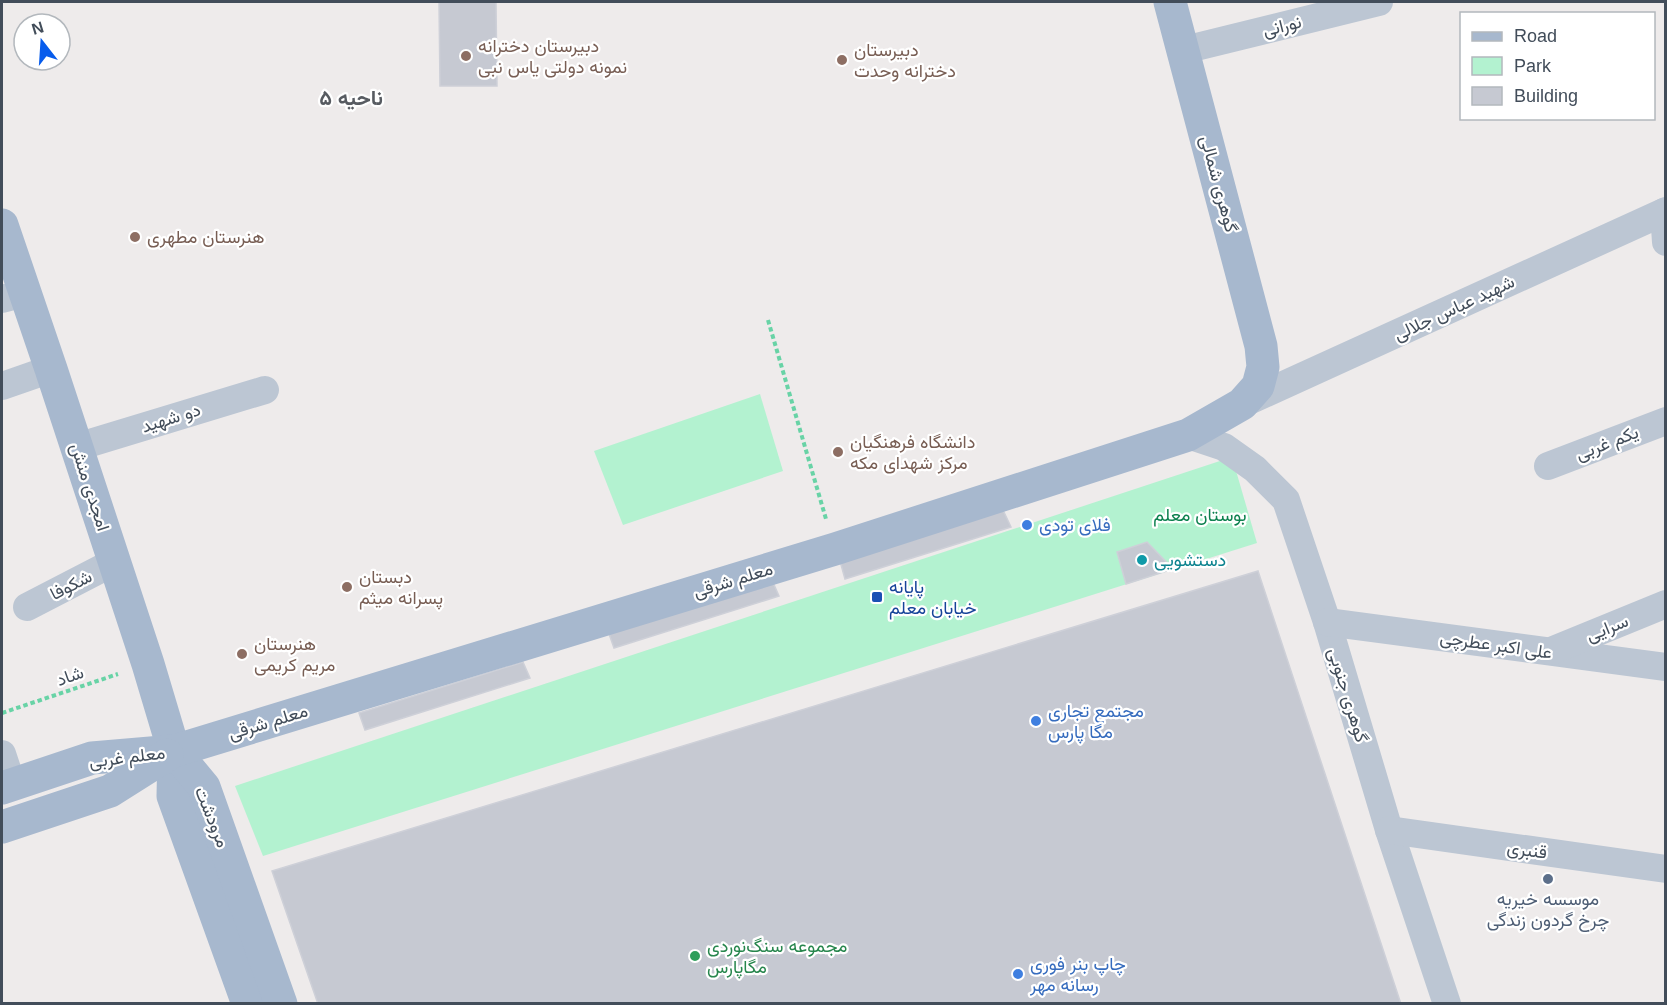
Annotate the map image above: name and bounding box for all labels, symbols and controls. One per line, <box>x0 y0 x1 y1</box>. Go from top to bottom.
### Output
north arrow <box>12 12 72 72</box>
street label: نورانی <box>1261 12 1304 41</box>
legend <box>1460 12 1655 120</box>
text: N <box>30 18 46 38</box>
text: Road <box>1514 26 1557 46</box>
place label: دبیرستان دخترانه نمونه دولتی یاس نبی <box>478 36 627 78</box>
place label: دبیرستان دخترانه وحدت <box>854 40 956 82</box>
marker: دبیرستان دخترانه نمونه دولتی یاس نبی <box>459 49 473 63</box>
marker: دبیرستان دخترانه وحدت <box>835 53 849 67</box>
text: Park <box>1514 56 1552 76</box>
district label: ناحیه ۵ <box>319 86 383 110</box>
text: Building <box>1514 86 1578 106</box>
street label: گوهری شمالی <box>1196 133 1242 235</box>
place label: هنرستان مطهری <box>147 227 264 248</box>
marker: هنرستان مطهری <box>128 230 142 244</box>
street label: شهید عباس جلالی <box>1391 271 1518 346</box>
street label: دو شهید <box>139 400 203 437</box>
street label: یکم غربی <box>1573 422 1642 466</box>
place label: دانشگاه فرهنگیان مرکز شهدای مکه <box>850 432 975 474</box>
street label: امجدی منش <box>65 441 114 534</box>
marker: دانشگاه فرهنگیان مرکز شهدای مکه <box>831 445 845 459</box>
park label: بوستان معلم <box>1153 505 1247 527</box>
place label: فلای تودی <box>1039 515 1111 536</box>
marker: فلای تودی <box>1020 518 1034 532</box>
place label: دستشویی <box>1154 550 1226 571</box>
marker: دستشویی <box>1135 553 1149 567</box>
street label: معلم شرقی <box>691 558 776 603</box>
street label: شکوفا <box>47 566 96 605</box>
place label: دبستان پسرانه میثم <box>359 567 443 610</box>
place label: پایانه خیابان معلم <box>889 577 977 620</box>
marker: دبستان پسرانه میثم <box>340 580 354 594</box>
marker: پایانه خیابان معلم <box>870 590 884 604</box>
street label: سرایی <box>1583 611 1631 646</box>
street label: علی اکبر عطرچی <box>1438 627 1553 665</box>
place label: هنرستان مریم کریمی <box>254 634 335 677</box>
street label: گوهری جنوبی <box>1323 645 1372 745</box>
marker: هنرستان مریم کریمی <box>235 647 249 661</box>
street label: شاد <box>54 662 86 690</box>
street label: معلم شرقی <box>226 700 311 745</box>
place label: مجتمع تجاری مگا پارس <box>1048 701 1144 744</box>
marker: مجتمع تجاری مگا پارس <box>1029 714 1043 728</box>
street label: معلم غربی <box>88 742 166 774</box>
street label: مرودشت <box>190 784 233 851</box>
street label: قنبری <box>1506 837 1548 864</box>
marker: موسسه خیریه چرخ گردون زندگی <box>1541 872 1555 886</box>
place label: موسسه خیریه چرخ گردون زندگی <box>1487 889 1609 932</box>
place label: مجموعه سنگ‌نوردی مگاپارس <box>707 936 847 979</box>
marker: مجموعه سنگ‌نوردی مگاپارس <box>688 949 702 963</box>
place label: چاپ بنر فوری رسانه مهر <box>1029 954 1126 996</box>
marker: چاپ بنر فوری رسانه مهر <box>1011 967 1025 981</box>

